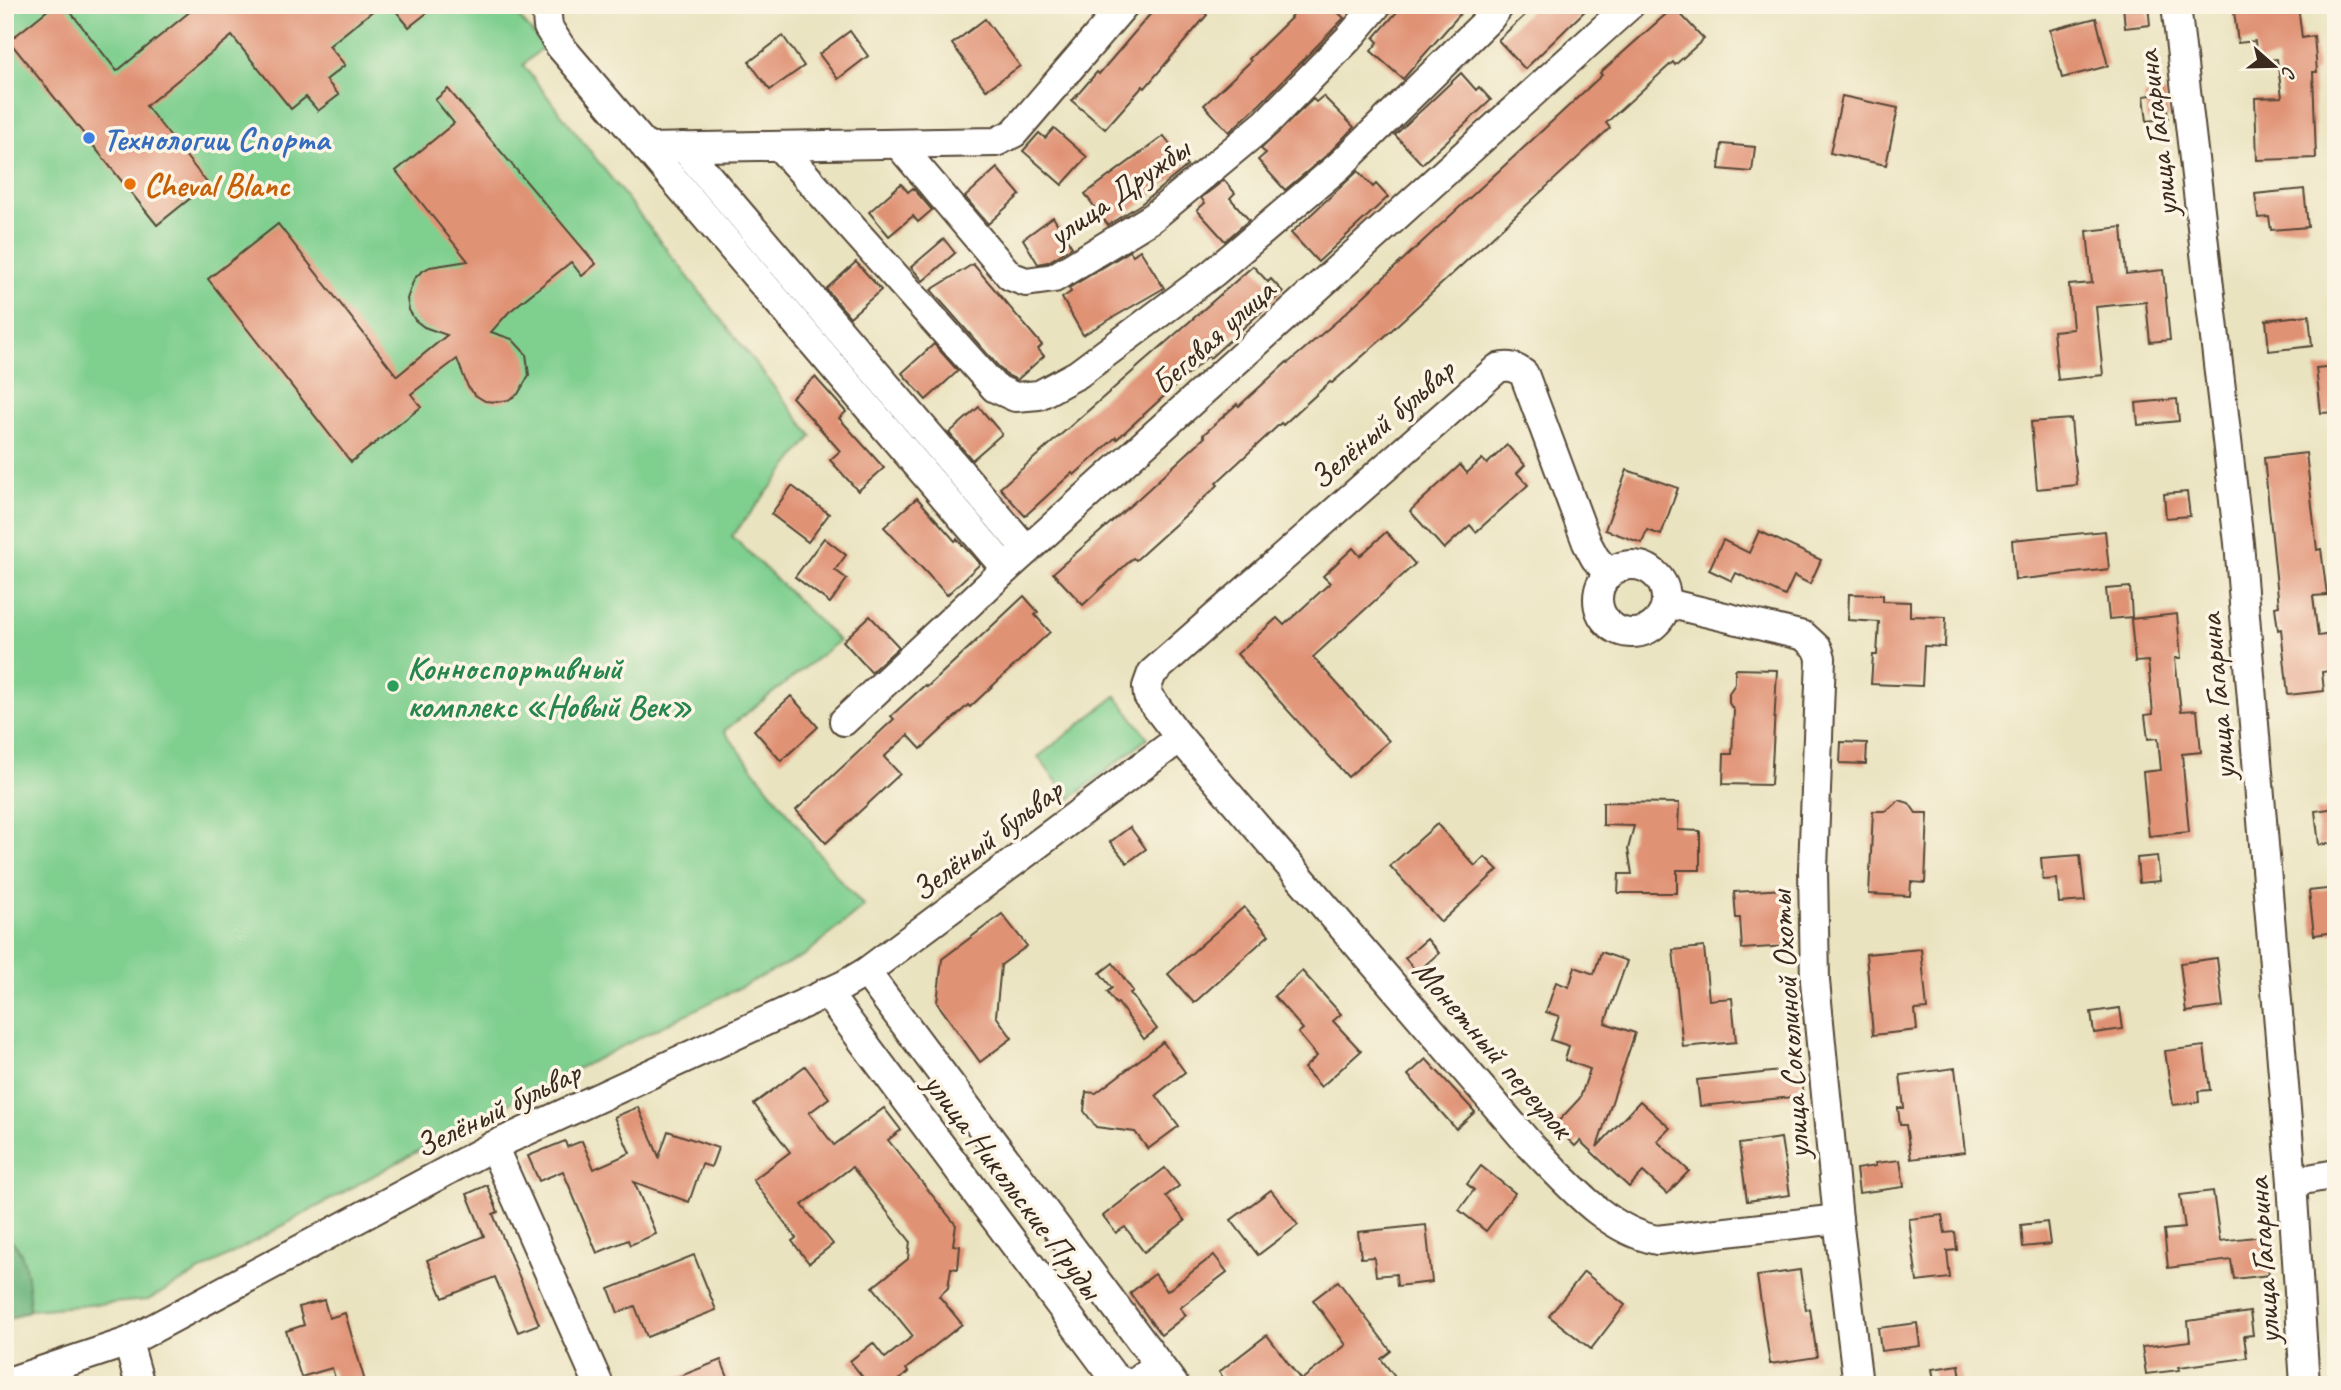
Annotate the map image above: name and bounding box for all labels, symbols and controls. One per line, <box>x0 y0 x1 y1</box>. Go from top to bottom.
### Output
north arrow <box>2240 32 2310 102</box>
street label: улица Гагарина <box>2126 46 2188 221</box>
text: С <box>2275 63 2302 82</box>
place label: Технологии Спорта <box>103 118 331 160</box>
street label: улица Дружбы <box>1038 126 1199 257</box>
marker: Технологии Спорта <box>81 130 97 146</box>
place label: Cheval Blanc <box>144 164 291 206</box>
marker: Cheval Blanc <box>122 176 138 192</box>
street label: Беговая улица <box>1142 268 1286 404</box>
street label: Зелёный бульвар <box>1300 347 1465 499</box>
street label: улица Гагарина <box>2189 609 2245 784</box>
place label: Конноспортивный комплекс «Новый Век» <box>407 647 693 727</box>
marker: Конноспортивный комплекс «Новый Век» <box>385 678 401 694</box>
street label: Зелёный бульвар <box>902 767 1073 911</box>
street label: улица Соколиной Охоты <box>1758 887 1819 1163</box>
street label: Монетный переулок <box>1404 950 1585 1149</box>
street label: Зелёный бульвар <box>408 1050 590 1167</box>
street label: улица Никольские Пруды <box>913 1063 1114 1309</box>
street label: улица Гагарина <box>2236 1174 2290 1348</box>

